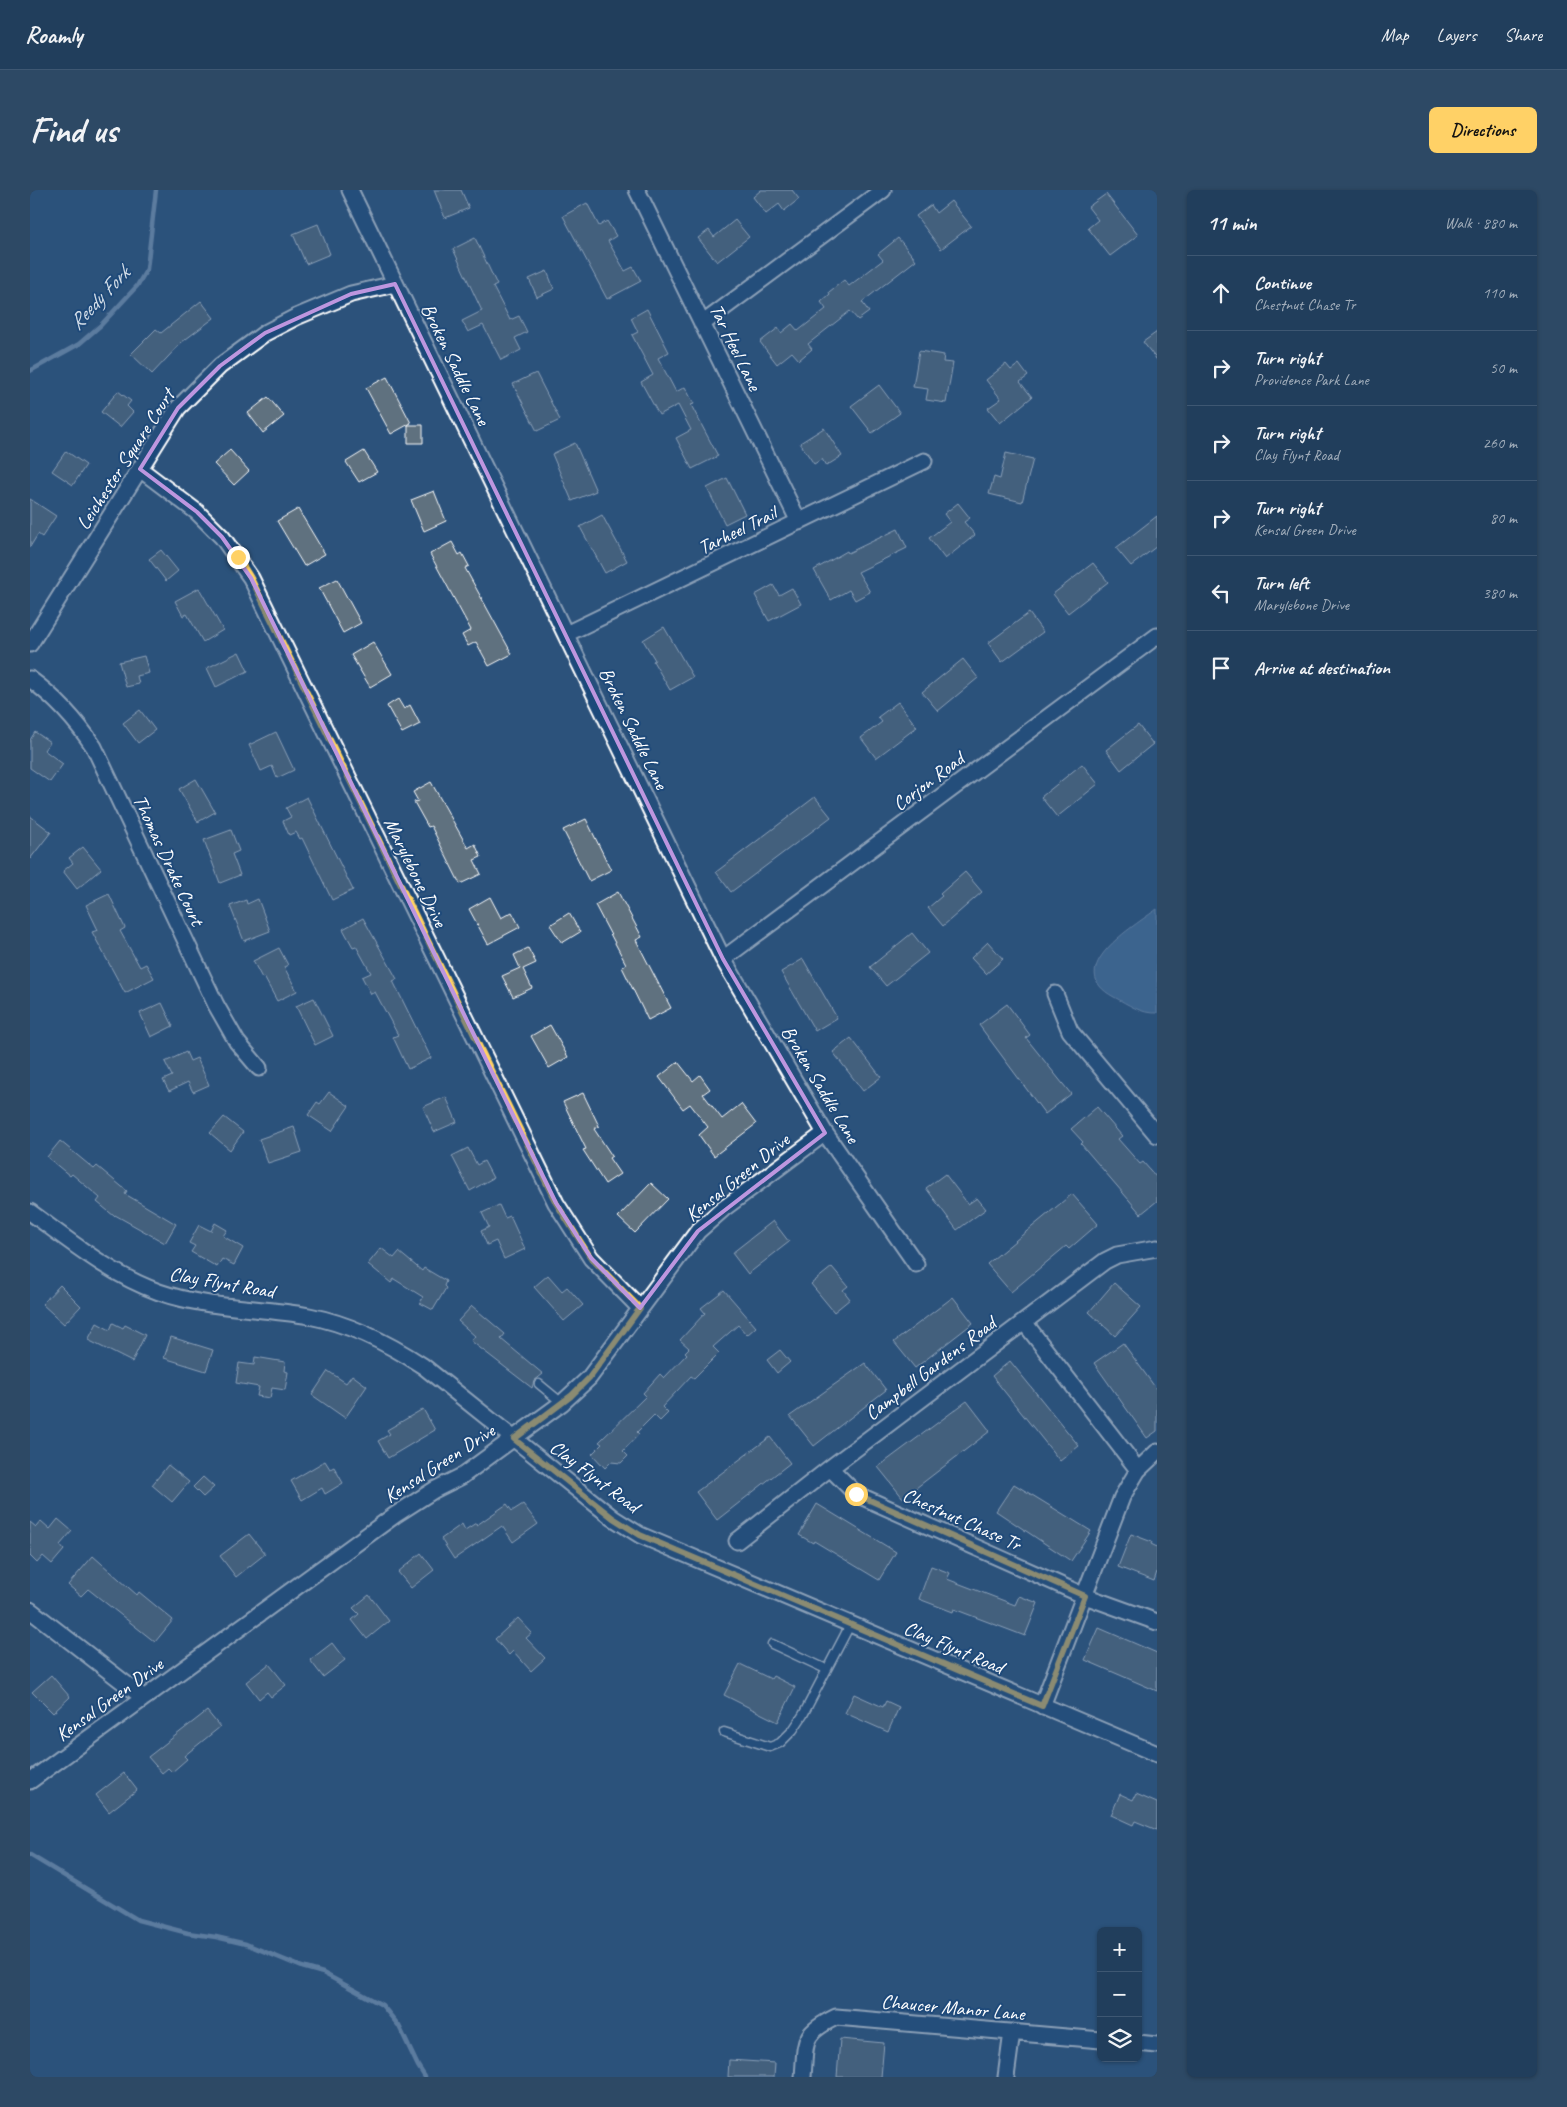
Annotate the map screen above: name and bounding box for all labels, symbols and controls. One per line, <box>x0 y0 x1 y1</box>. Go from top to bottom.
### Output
text: Roamly <box>25 20 82 50</box>
text: Map <box>1381 24 1409 46</box>
text: Layers <box>1437 24 1476 46</box>
text: Share <box>1504 24 1542 46</box>
button: Directions <box>1429 107 1537 153</box>
text: Find us <box>30 108 117 153</box>
text: 11 min <box>1207 210 1257 236</box>
text: Walk · 880 m <box>1445 213 1517 233</box>
water label: Reedy Fork <box>63 259 137 335</box>
text: Continue <box>1254 271 1311 295</box>
icon: ahead <box>1207 279 1235 307</box>
text: 110 m <box>1483 283 1517 303</box>
text: Chestnut Chase Tr <box>1254 295 1355 315</box>
street label: Broken Saddle Lane <box>415 299 497 431</box>
street label: Tar Heel Lane <box>704 300 768 396</box>
text: Turn right <box>1254 346 1321 370</box>
icon: right <box>1207 354 1235 382</box>
text: 50 m <box>1490 358 1517 378</box>
text: Providence Park Lane <box>1254 370 1369 390</box>
street label: Leichester Square Court <box>71 381 182 534</box>
text: Turn right <box>1254 421 1321 445</box>
icon: right <box>1207 429 1235 457</box>
text: 260 m <box>1483 433 1517 453</box>
text: Clay Flynt Road <box>1254 445 1339 465</box>
text: Turn right <box>1254 496 1321 520</box>
street label: Tarheel Trail <box>694 499 784 560</box>
icon: right <box>1207 504 1235 532</box>
text: 80 m <box>1490 508 1517 528</box>
text: Kensal Green Drive <box>1254 520 1356 540</box>
route end <box>227 546 250 569</box>
text: Turn left <box>1254 571 1309 595</box>
icon: left <box>1207 579 1235 607</box>
text: 380 m <box>1483 583 1517 603</box>
text: Marylebone Drive <box>1254 595 1349 615</box>
icon: arrive <box>1207 654 1235 682</box>
text: Arrive at destination <box>1254 656 1390 680</box>
street label: Broken Saddle Lane <box>593 663 675 795</box>
street label: Corjon Road <box>888 745 971 816</box>
street label: Thomas Drake Court <box>127 791 211 932</box>
street label: Marylebone Drive <box>378 813 453 932</box>
street label: Broken Saddle Lane <box>776 1021 866 1149</box>
street label: Kensal Green Drive <box>680 1127 796 1227</box>
street label: Clay Flynt Road <box>168 1261 279 1305</box>
street label: Campbell Gardens Road <box>860 1309 1003 1426</box>
street label: Kensal Green Drive <box>379 1418 501 1509</box>
street label: Clay Flynt Road <box>545 1435 647 1520</box>
street label: Chestnut Chase Tr <box>899 1482 1026 1557</box>
route start <box>845 1483 868 1506</box>
street label: Clay Flynt Road <box>900 1615 1010 1681</box>
street label: Kensal Green Drive <box>51 1651 169 1747</box>
map controls <box>1097 1927 1142 2062</box>
button: + <box>1097 1927 1142 1972</box>
button: − <box>1097 1972 1142 2017</box>
street label: Chaucer Manor Lane <box>880 1989 1027 2026</box>
button: layers <box>1097 2017 1142 2062</box>

